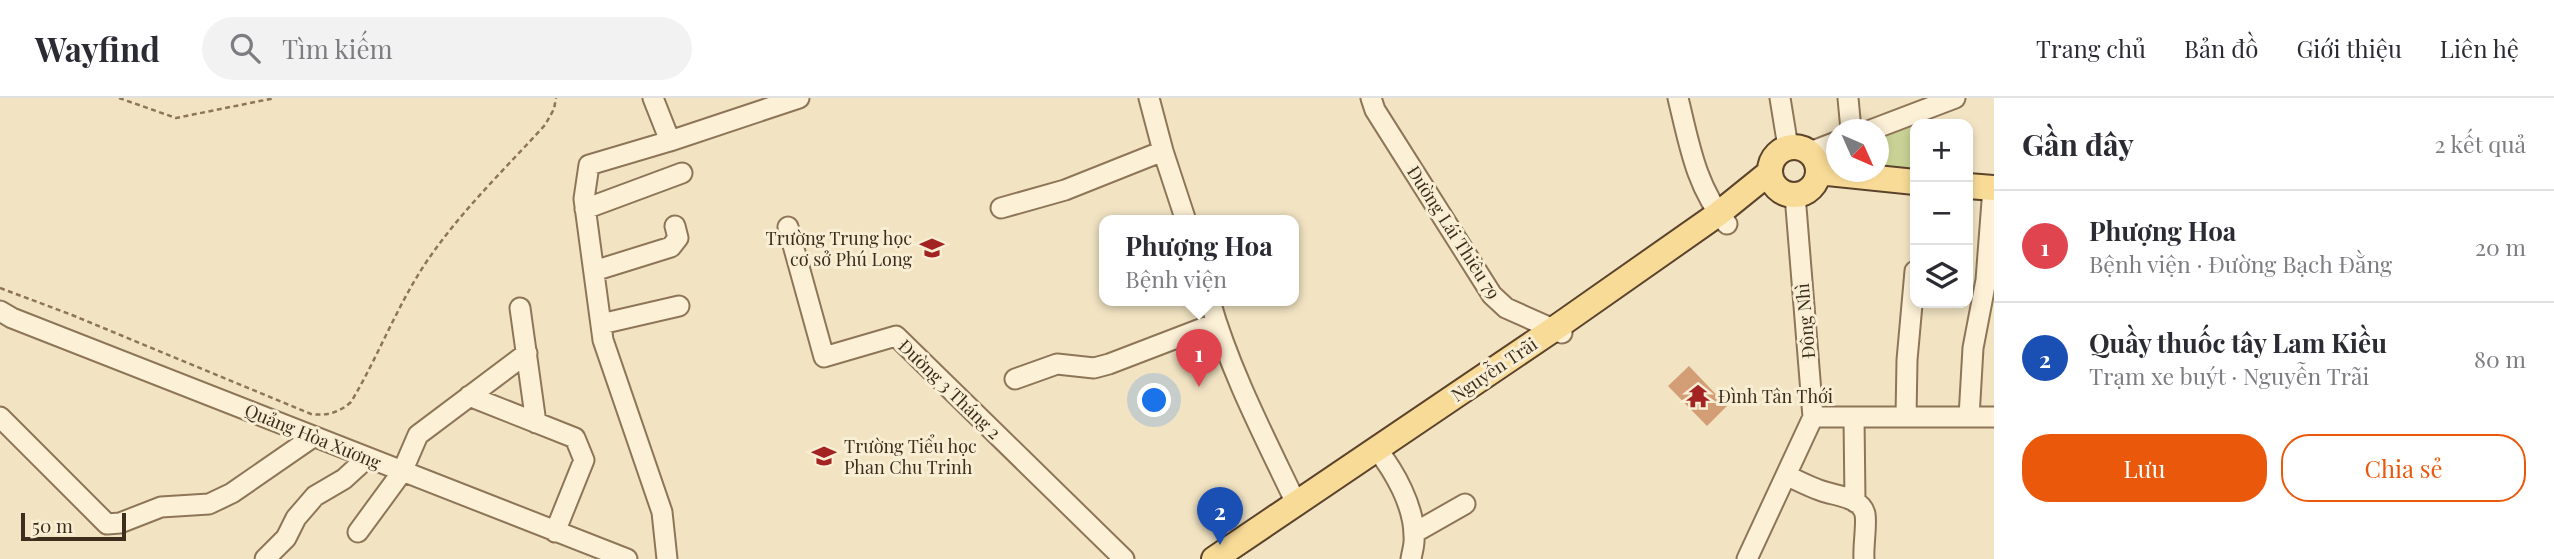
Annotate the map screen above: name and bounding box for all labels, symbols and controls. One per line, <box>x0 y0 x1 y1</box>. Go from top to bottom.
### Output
search box <box>202 17 692 80</box>
text: Wayfind <box>35 26 160 70</box>
icon: search <box>226 29 264 67</box>
text: Tìm kiếm <box>282 31 393 66</box>
text: Trang chủ <box>2036 32 2146 64</box>
text: Bản đồ <box>2184 32 2258 64</box>
text: Giới thiệu <box>2296 32 2402 64</box>
text: Liên hệ <box>2440 32 2519 64</box>
north arrow <box>1826 119 1889 182</box>
map controls <box>1910 119 1973 308</box>
button: + <box>1910 119 1973 182</box>
text: Gần đây <box>2022 124 2134 164</box>
text: 2 kết quả <box>2434 128 2526 159</box>
street label: Đường Lái Thiêu 79 <box>1402 161 1506 303</box>
button: − <box>1910 182 1973 245</box>
text: Phượng Hoa <box>2089 213 2236 248</box>
popup <box>1099 215 1299 306</box>
place label: Trường Trung học cơ sở Phú Long <box>766 226 912 271</box>
text: Phượng Hoa <box>1125 228 1273 263</box>
text: 1 <box>2041 231 2049 262</box>
text: 20 m <box>2475 231 2526 262</box>
school or university icon: Trường Trung học cơ sở Phú Long <box>918 234 946 262</box>
button: layers <box>1910 245 1973 308</box>
text: Bệnh viện · Đường Bạch Đằng <box>2089 248 2392 279</box>
text: Bệnh viện <box>1125 263 1227 294</box>
street label: Đông Nhì <box>1790 282 1820 360</box>
text: Quầy thuốc tây Lam Kiều <box>2089 325 2387 360</box>
pin: 1 <box>1176 329 1222 387</box>
street label: Nguyễn Trãi <box>1446 331 1542 407</box>
street label: Đường 3 Tháng 2 <box>894 334 1006 444</box>
text: 2 <box>2039 343 2051 374</box>
text: 80 m <box>2474 343 2526 374</box>
text: Trạm xe buýt · Nguyễn Trãi <box>2089 360 2369 391</box>
temple icon: Đình Tân Thới <box>1684 382 1712 410</box>
your location <box>1137 383 1171 417</box>
place label: Đình Tân Thới <box>1718 384 1833 408</box>
street label: Quảng Hòa Xương <box>241 398 385 474</box>
place label: Trường Tiểu học Phan Chu Trinh <box>844 434 977 479</box>
button: Lưu <box>2022 434 2267 502</box>
button: Chia sẻ <box>2281 434 2526 502</box>
school or university icon: Trường Tiểu học Phan Chu Trinh <box>810 442 838 470</box>
pin: 2 <box>1197 487 1243 545</box>
scale bar <box>21 510 126 542</box>
text: 50 m <box>32 512 73 538</box>

